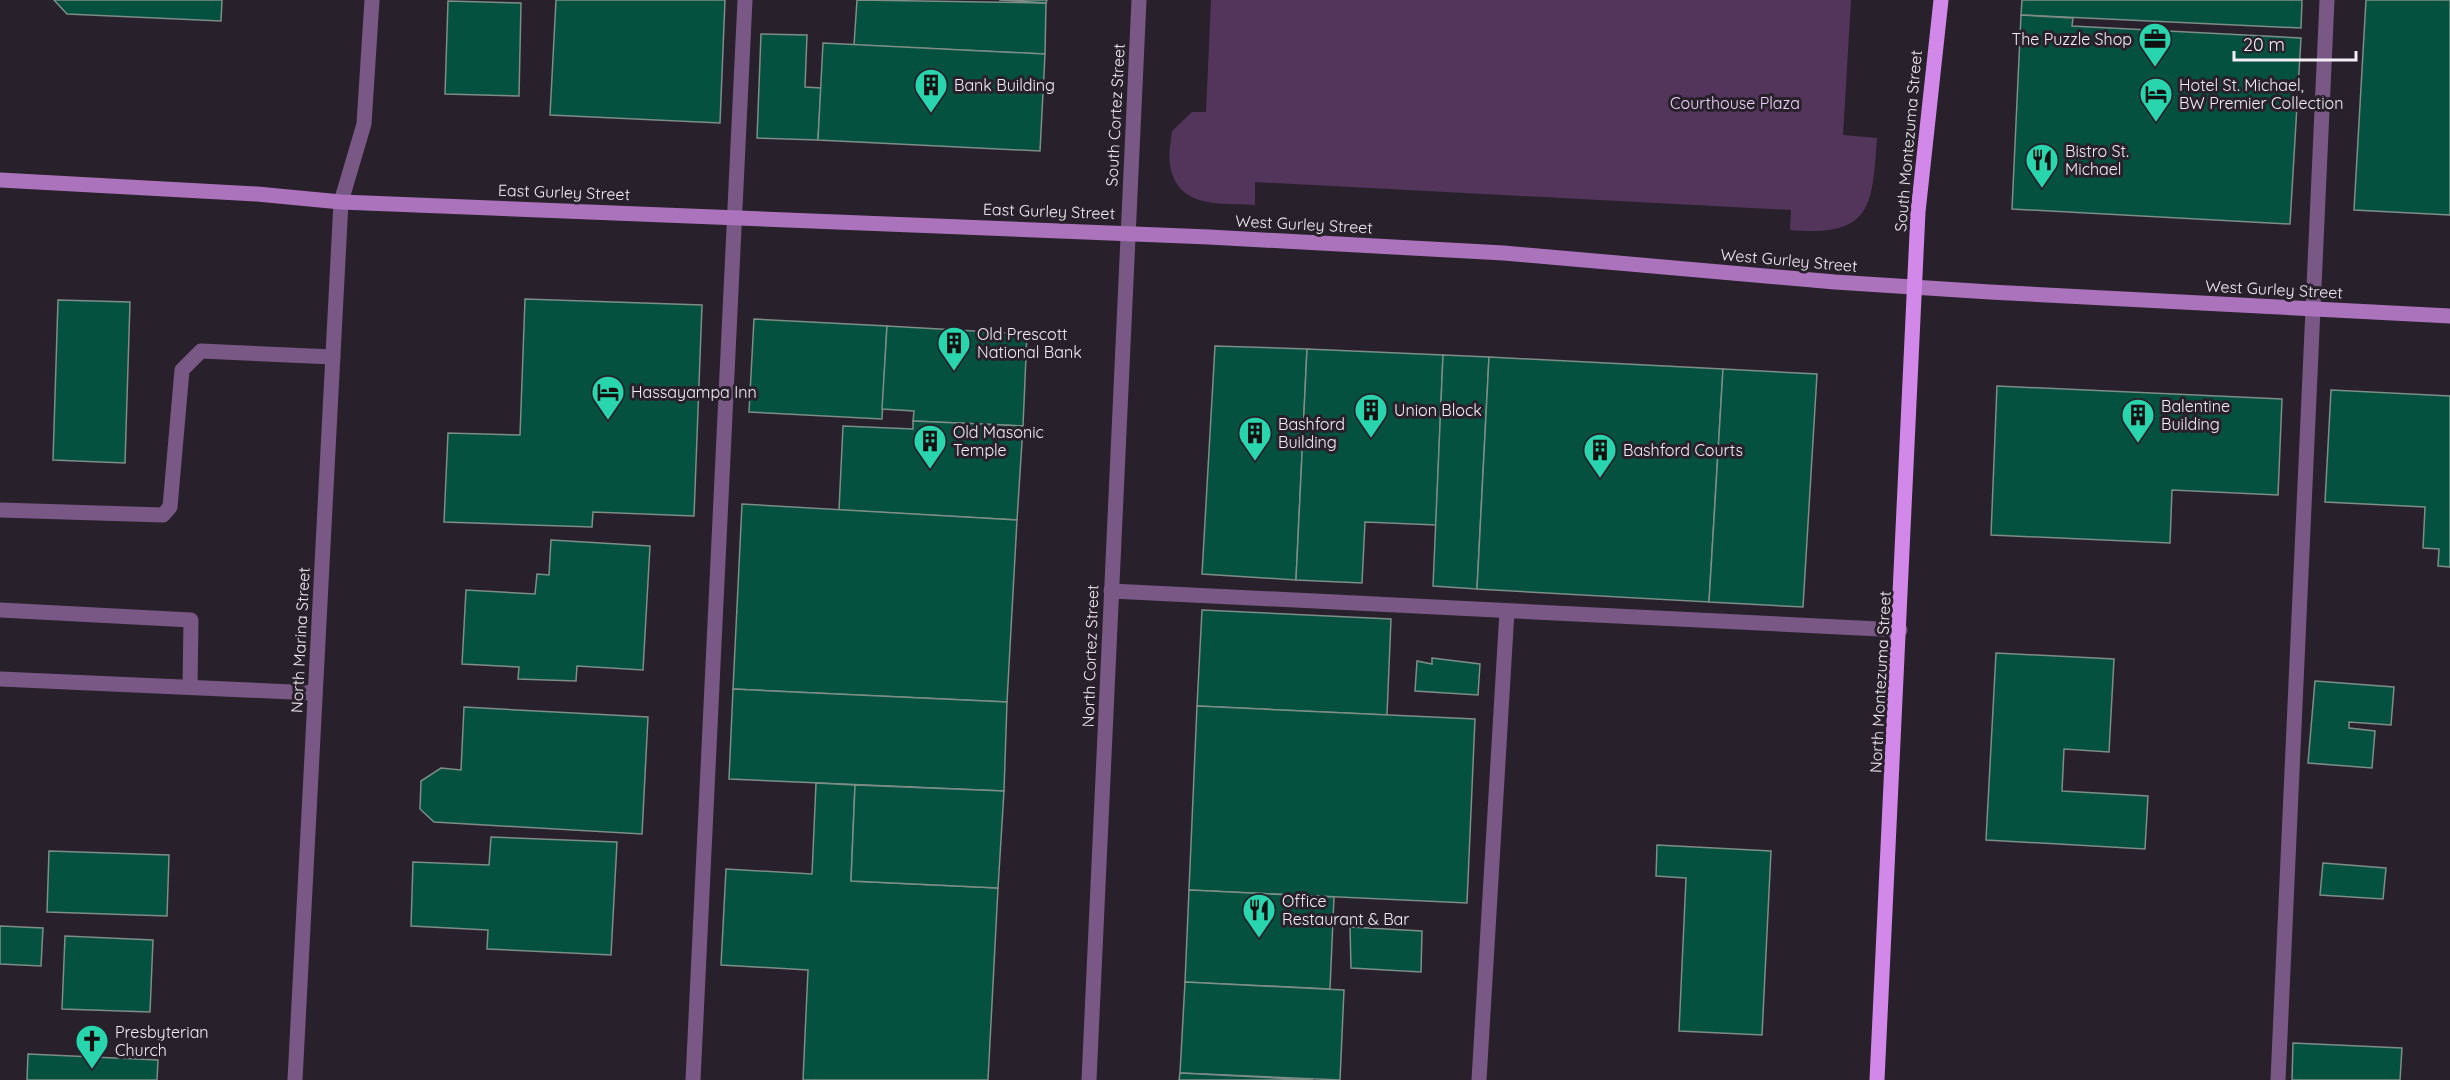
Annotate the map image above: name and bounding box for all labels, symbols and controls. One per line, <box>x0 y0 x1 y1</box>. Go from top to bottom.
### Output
office icon: The Puzzle Shop <box>2137 21 2173 68</box>
scale bar <box>2234 24 2356 62</box>
place label: The Puzzle Shop <box>2012 29 2132 49</box>
text: 20 m <box>2243 33 2285 56</box>
street label: South Cortez Street <box>1101 43 1129 187</box>
street label: South Montezuma Street <box>1890 49 1926 233</box>
building icon: Bank Building <box>913 67 949 114</box>
place label: Bank Building <box>954 75 1055 95</box>
place label: Hotel St. Michael, BW Premier Collection <box>2179 75 2344 113</box>
hotel icon: Hotel St. Michael, BW Premier Collection <box>2138 76 2174 123</box>
park label: Courthouse Plaza <box>1670 93 1800 113</box>
place label: Bistro St. Michael <box>2065 141 2129 179</box>
restaurant icon: Bistro St. Michael <box>2024 142 2060 189</box>
street label: East Gurley Street <box>498 180 630 204</box>
street label: East Gurley Street <box>983 199 1115 223</box>
street label: West Gurley Street <box>1235 210 1373 238</box>
street label: West Gurley Street <box>1720 244 1858 276</box>
street label: West Gurley Street <box>2205 275 2343 303</box>
place label: Old Prescott National Bank <box>977 324 1082 362</box>
building icon: Old Prescott National Bank <box>936 325 972 372</box>
hotel icon: Hassayampa Inn <box>590 374 626 421</box>
place label: Hassayampa Inn <box>631 382 757 402</box>
building icon: Union Block <box>1353 392 1389 439</box>
place label: Balentine Building <box>2161 396 2230 434</box>
building icon: Balentine Building <box>2120 397 2156 444</box>
place label: Union Block <box>1394 400 1482 420</box>
place label: Bashford Building <box>1278 414 1345 452</box>
building icon: Bashford Building <box>1237 415 1273 462</box>
place label: Old Masonic Temple <box>953 422 1044 460</box>
building icon: Old Masonic Temple <box>912 423 948 470</box>
building icon: Bashford Courts <box>1582 432 1618 479</box>
place label: Bashford Courts <box>1623 440 1743 460</box>
street label: North Marina Street <box>286 567 314 713</box>
street label: North Cortez Street <box>1078 584 1102 728</box>
street label: North Montezuma Street <box>1865 591 1895 773</box>
place label: Office Restaurant & Bar <box>1282 891 1409 929</box>
restaurant icon: Office Restaurant & Bar <box>1241 892 1277 939</box>
place label: Presbyterian Church <box>115 1022 209 1060</box>
church icon: Presbyterian Church <box>74 1023 110 1070</box>

